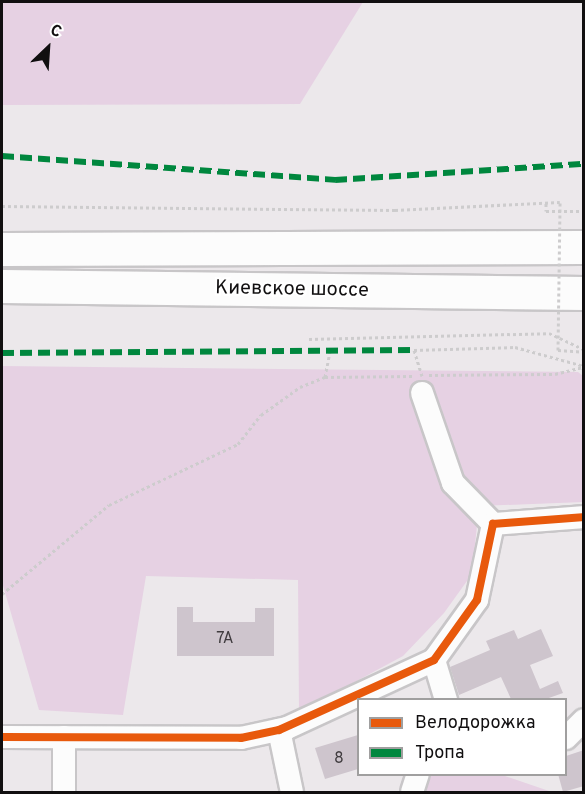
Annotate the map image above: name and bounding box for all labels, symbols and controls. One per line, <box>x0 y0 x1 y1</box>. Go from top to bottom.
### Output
north arrow <box>18 18 78 78</box>
text: С <box>47 20 64 43</box>
street label: Киевское шоссе <box>215 277 369 303</box>
house number: 7А <box>216 629 234 649</box>
legend <box>357 698 567 776</box>
text: Велодорожка <box>415 712 535 735</box>
text: Тропа <box>415 742 464 765</box>
house number: 8 <box>334 749 344 769</box>

